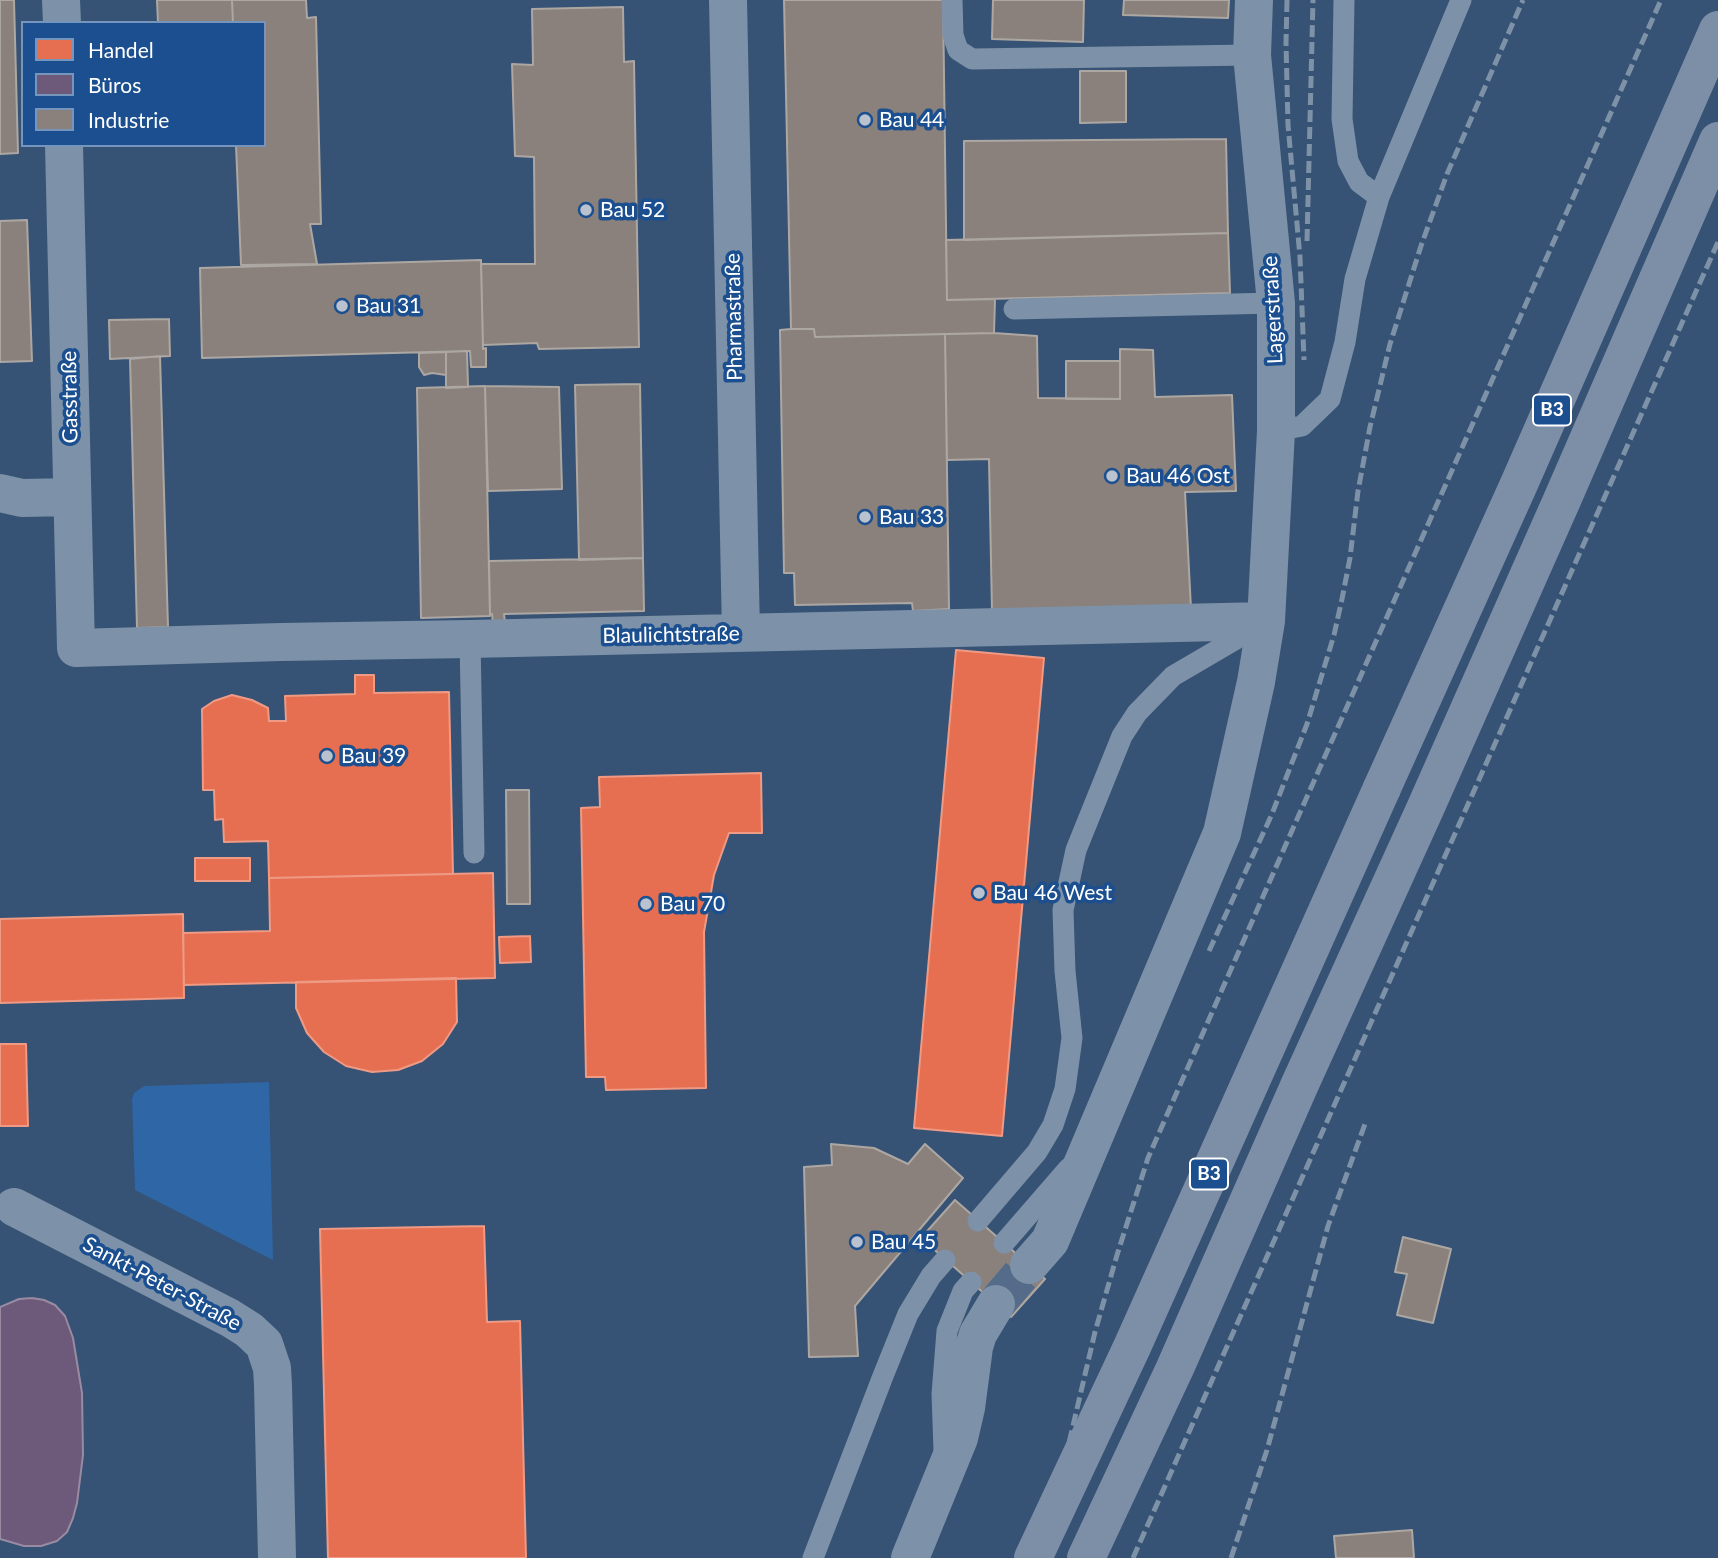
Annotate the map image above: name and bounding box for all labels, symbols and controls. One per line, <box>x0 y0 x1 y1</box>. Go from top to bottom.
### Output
legend <box>21 21 266 147</box>
text: Handel <box>88 37 154 62</box>
text: Büros <box>88 72 141 97</box>
text: Industrie <box>88 107 169 132</box>
place label: Bau 44 <box>879 107 944 133</box>
marker: Bau 44 <box>857 112 873 128</box>
place label: Bau 52 <box>600 197 665 223</box>
marker: Bau 52 <box>578 202 594 218</box>
street label: Pharmastraße <box>720 253 748 381</box>
street label: Lagerstraße <box>1258 255 1288 365</box>
place label: Bau 31 <box>356 293 421 319</box>
marker: Bau 31 <box>334 298 350 314</box>
street label: Gasstraße <box>57 350 83 444</box>
road number: B3 <box>1533 394 1571 426</box>
place label: Bau 46 Ost <box>1126 463 1230 489</box>
marker: Bau 46 Ost <box>1104 468 1120 484</box>
place label: Bau 33 <box>879 504 944 530</box>
marker: Bau 33 <box>857 509 873 525</box>
street label: Blaulichtstraße <box>602 621 740 649</box>
place label: Bau 39 <box>341 743 406 769</box>
marker: Bau 39 <box>319 748 335 764</box>
place label: Bau 46 West <box>993 880 1112 906</box>
marker: Bau 46 West <box>971 885 987 901</box>
place label: Bau 70 <box>660 891 725 917</box>
marker: Bau 70 <box>638 896 654 912</box>
road number: B3 <box>1190 1158 1228 1190</box>
place label: Bau 45 <box>871 1229 936 1255</box>
street label: Sankt-Peter-Straße <box>79 1232 245 1336</box>
marker: Bau 45 <box>849 1234 865 1250</box>

